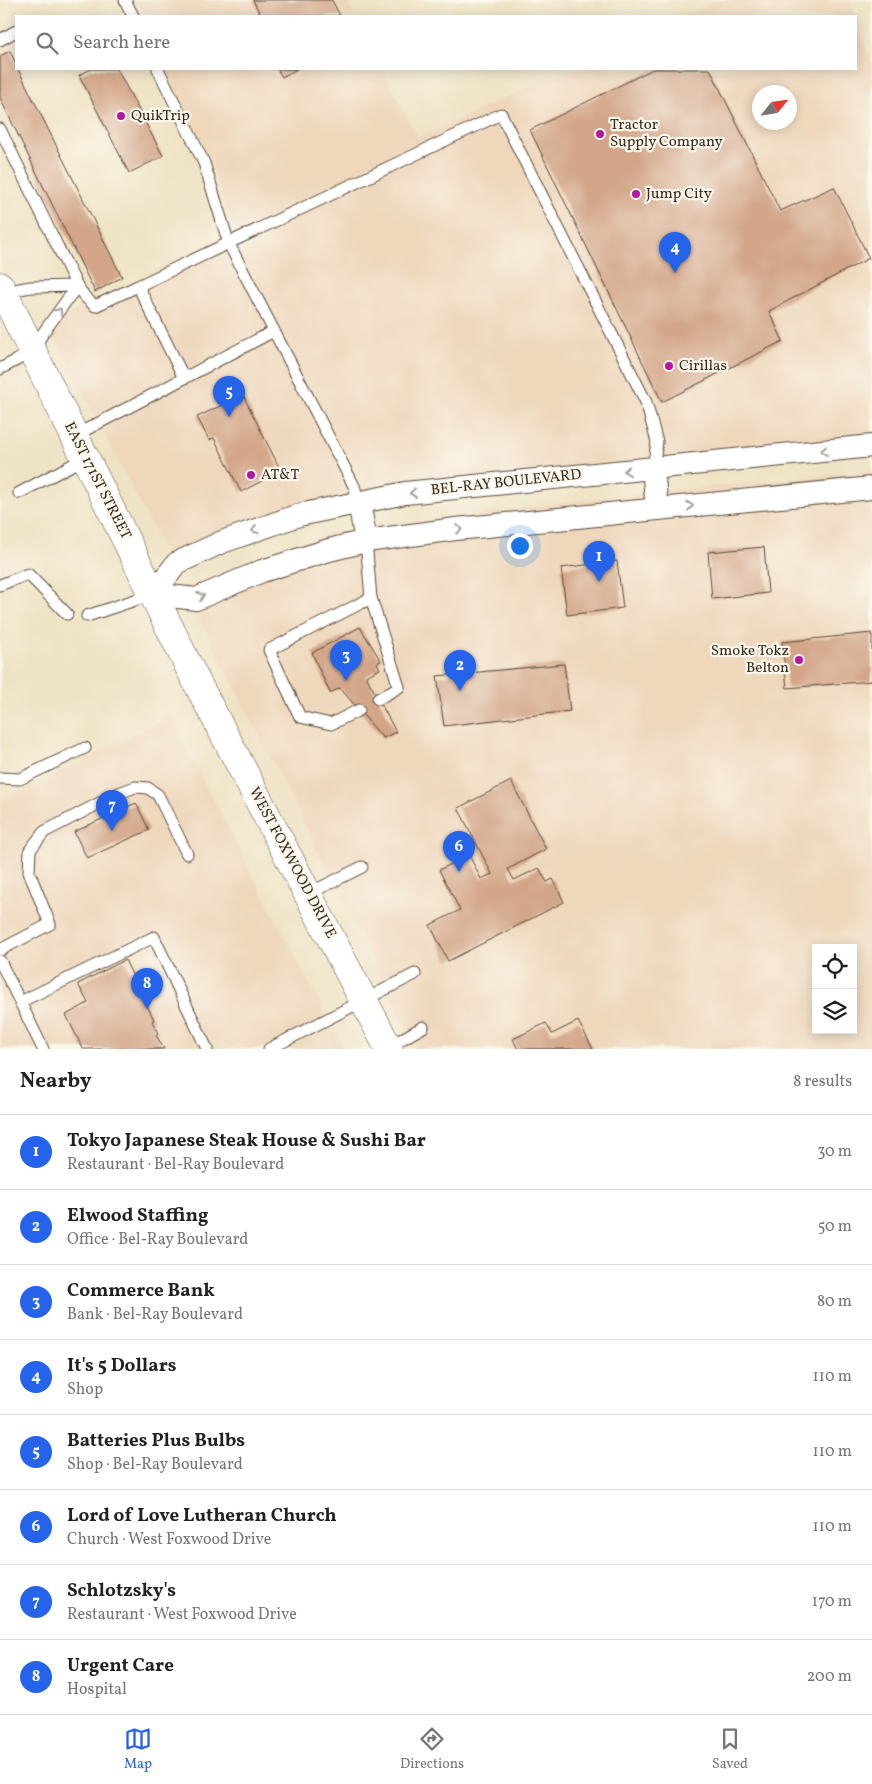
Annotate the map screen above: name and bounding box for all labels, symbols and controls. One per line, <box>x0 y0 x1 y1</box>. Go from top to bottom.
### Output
search box <box>15 15 857 70</box>
icon: search <box>33 29 61 57</box>
text: Search here <box>73 30 170 56</box>
north arrow <box>752 85 797 130</box>
place label: QuikTrip <box>131 106 190 127</box>
marker: QuikTrip <box>115 110 127 122</box>
place label: Tractor Supply Company <box>610 115 723 153</box>
marker: Tractor Supply Company <box>594 128 606 140</box>
place label: Jump City <box>646 184 712 205</box>
marker: Jump City <box>630 188 642 200</box>
pin: 4 <box>659 232 691 273</box>
one-way arrow <box>53 307 62 316</box>
place label: Cirillas <box>679 356 727 377</box>
marker: Cirillas <box>663 360 675 372</box>
pin: 5 <box>213 376 245 417</box>
street label: EAST 171ST STREET <box>58 419 136 544</box>
one-way arrow <box>819 445 827 456</box>
place label: AT&T <box>261 465 299 486</box>
street label: BEL-RAY BOULEVARD <box>430 465 582 501</box>
one-way arrow <box>623 465 631 476</box>
marker: AT&T <box>245 469 257 481</box>
one-way arrow <box>409 487 417 498</box>
one-way arrow <box>686 501 694 512</box>
one-way arrow <box>252 524 260 534</box>
one-way arrow <box>455 524 463 535</box>
your location <box>507 533 533 559</box>
pin: 1 <box>583 541 615 582</box>
one-way arrow <box>196 592 205 602</box>
pin: 3 <box>330 640 362 681</box>
place label: Smoke Tokz Belton <box>711 641 789 679</box>
pin: 2 <box>444 650 476 691</box>
marker: Smoke Tokz Belton <box>793 654 805 666</box>
street label: WEST FOXWOOD DRIVE <box>243 784 341 942</box>
pin: 7 <box>96 790 128 831</box>
pin: 6 <box>443 831 475 872</box>
map controls <box>812 944 857 1034</box>
button: locate <box>812 944 857 989</box>
pin: 8 <box>131 968 163 1009</box>
button: layers <box>812 989 857 1034</box>
text: Nearby <box>20 1067 91 1096</box>
text: 8 results <box>793 1071 852 1093</box>
text: Tokyo Japanese Steak House & Sushi Bar <box>67 1128 426 1154</box>
text: 1 <box>33 1141 39 1163</box>
text: 30 m <box>817 1141 852 1163</box>
text: Restaurant · Bel-Ray Boulevard <box>67 1154 284 1176</box>
text: Elwood Staffing <box>67 1203 209 1229</box>
text: 2 <box>32 1216 40 1238</box>
text: 50 m <box>818 1216 852 1238</box>
text: Office · Bel-Ray Boulevard <box>67 1229 248 1251</box>
text: Commerce Bank <box>67 1278 215 1304</box>
text: 3 <box>32 1291 40 1313</box>
text: 80 m <box>817 1291 852 1313</box>
text: Bank · Bel-Ray Boulevard <box>67 1304 243 1326</box>
text: It's 5 Dollars <box>67 1353 176 1379</box>
text: 4 <box>31 1366 41 1388</box>
text: 110 m <box>813 1366 852 1388</box>
text: Shop <box>67 1379 103 1401</box>
text: Batteries Plus Bulbs <box>67 1428 245 1454</box>
text: 5 <box>32 1441 40 1463</box>
text: 110 m <box>813 1441 852 1463</box>
text: Shop · Bel-Ray Boulevard <box>67 1454 243 1476</box>
text: Lord of Love Lutheran Church <box>67 1503 337 1529</box>
text: 6 <box>32 1516 40 1538</box>
text: 110 m <box>813 1516 852 1538</box>
text: Church · West Foxwood Drive <box>67 1529 271 1551</box>
text: Schlotzsky's <box>67 1578 176 1604</box>
text: 7 <box>32 1591 40 1613</box>
text: 170 m <box>812 1591 852 1613</box>
text: Restaurant · West Foxwood Drive <box>67 1604 297 1626</box>
text: Urgent Care <box>67 1653 174 1679</box>
text: 8 <box>32 1666 40 1688</box>
text: 200 m <box>807 1666 852 1688</box>
text: Hospital <box>67 1679 127 1701</box>
tab: Map <box>124 1725 152 1774</box>
tab: Directions <box>400 1725 464 1774</box>
tab: Saved <box>712 1725 748 1774</box>

